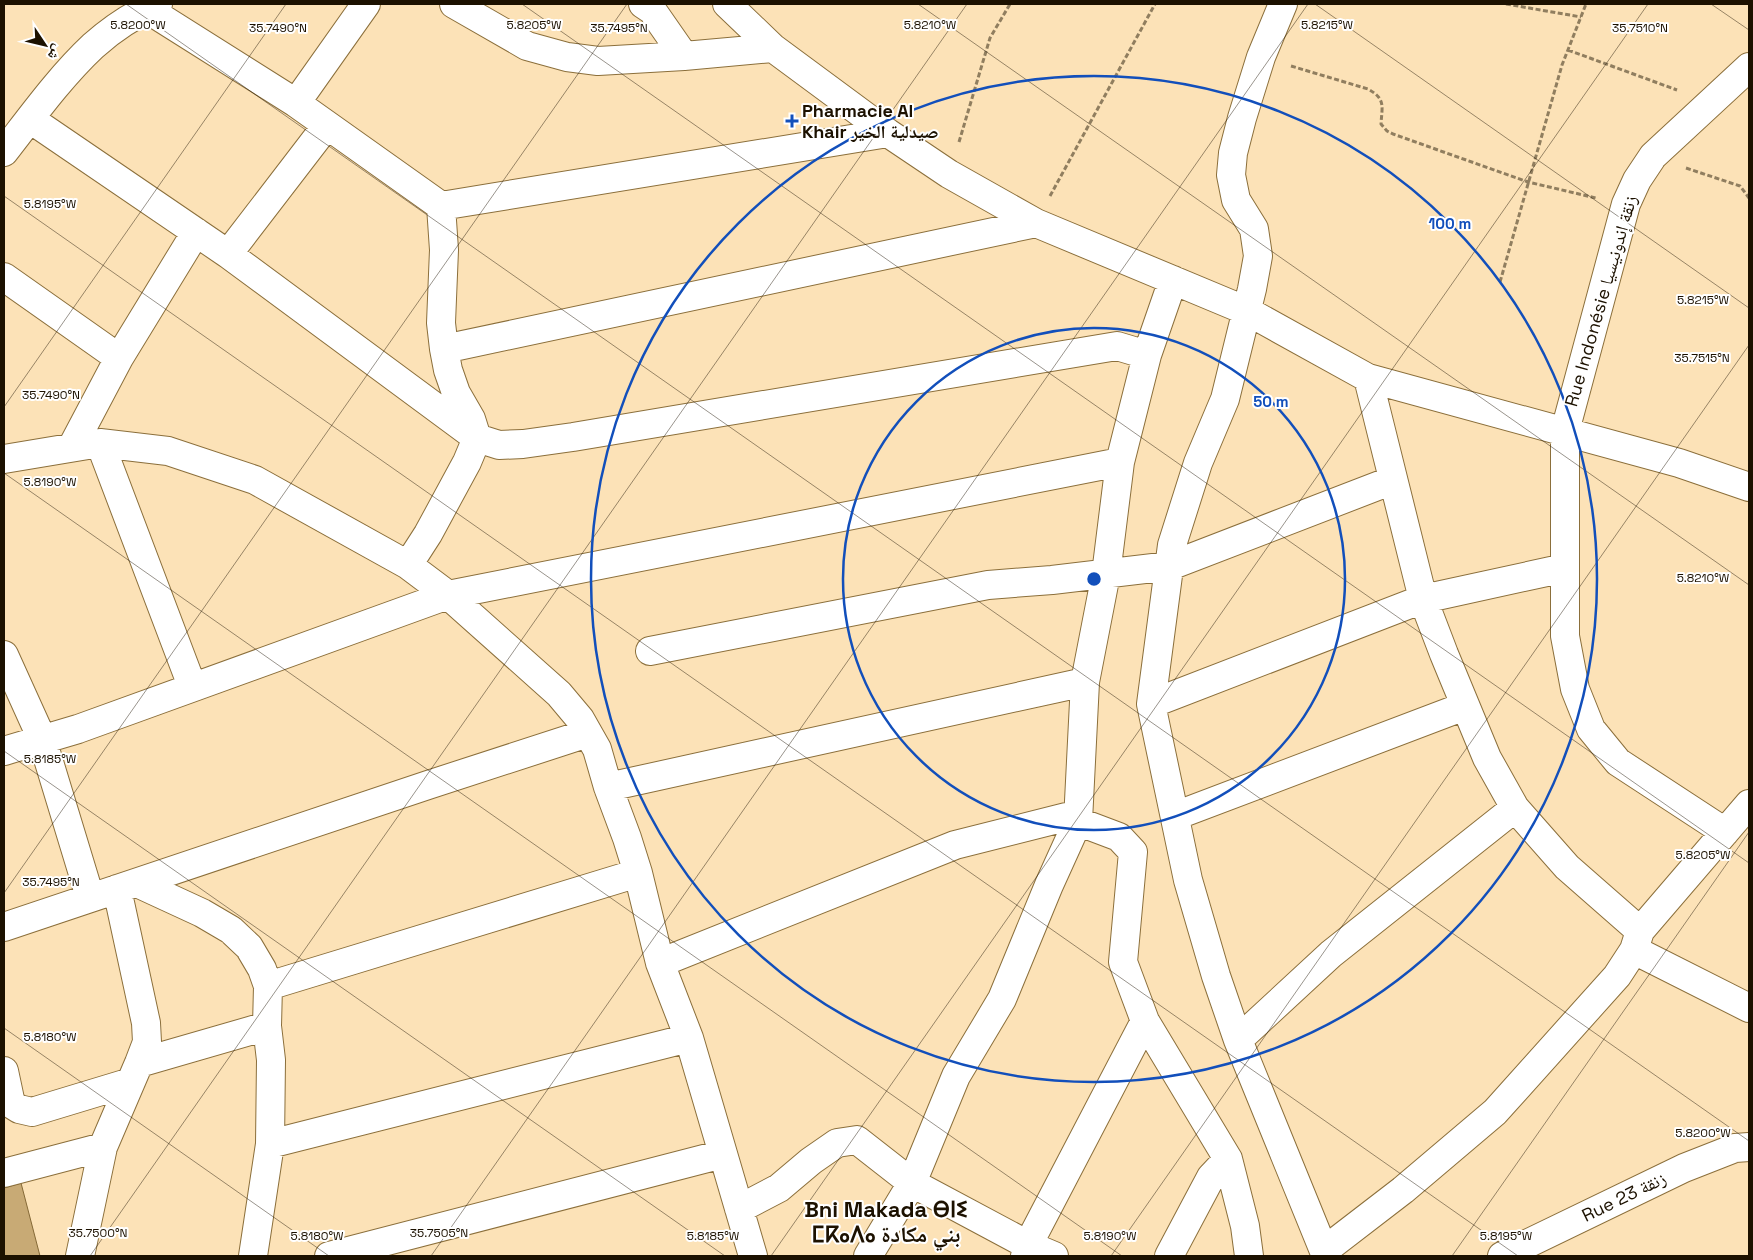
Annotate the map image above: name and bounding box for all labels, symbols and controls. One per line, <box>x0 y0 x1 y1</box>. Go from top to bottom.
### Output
text: 5.8200°W <box>110 17 166 33</box>
text: 5.8205°W <box>507 17 562 33</box>
text: 5.8210°W <box>904 17 957 33</box>
text: 5.8215°W <box>1301 17 1354 33</box>
north arrow <box>20 20 70 70</box>
text: 35.7490°N <box>249 20 307 36</box>
text: 35.7495°N <box>590 20 648 36</box>
text: 35.7510°N <box>1612 20 1668 36</box>
text: ش <box>44 41 67 64</box>
place label: Pharmacie Al Khair صيدلية الخير <box>802 99 939 143</box>
marker: Pharmacie Al Khair صيدلية الخير <box>786 115 798 127</box>
street label: Rue Indonésie زنقة إندونيسيا <box>1559 192 1643 409</box>
text: 5.8195°W <box>24 196 77 212</box>
text: 100 m <box>1429 214 1471 233</box>
text: 5.8215°W <box>1677 292 1730 308</box>
text: 35.7515°N <box>1674 350 1730 366</box>
text: 35.7490°N <box>22 387 80 403</box>
text: 50 m <box>1253 392 1289 411</box>
text: 5.8190°W <box>24 474 77 490</box>
centre of rings <box>1085 570 1103 588</box>
text: 5.8210°W <box>1677 570 1730 586</box>
text: 5.8185°W <box>24 751 77 767</box>
text: 5.8205°W <box>1676 847 1731 863</box>
text: 35.7495°N <box>22 874 80 890</box>
text: 5.8180°W <box>24 1029 77 1045</box>
text: 5.8200°W <box>1675 1125 1731 1141</box>
street label: Rue 23 زنقة <box>1578 1166 1670 1227</box>
district label: Bni Makada ⴱⵏⵉ ⵎⴽⴰⴷⴰ بني مكادة <box>804 1195 968 1251</box>
text: 35.7500°N <box>69 1225 127 1241</box>
text: 35.7505°N <box>410 1225 468 1241</box>
text: 5.8180°W <box>291 1228 344 1244</box>
text: 5.8185°W <box>687 1228 740 1244</box>
text: 5.8190°W <box>1084 1228 1137 1244</box>
text: 5.8195°W <box>1480 1228 1533 1244</box>

